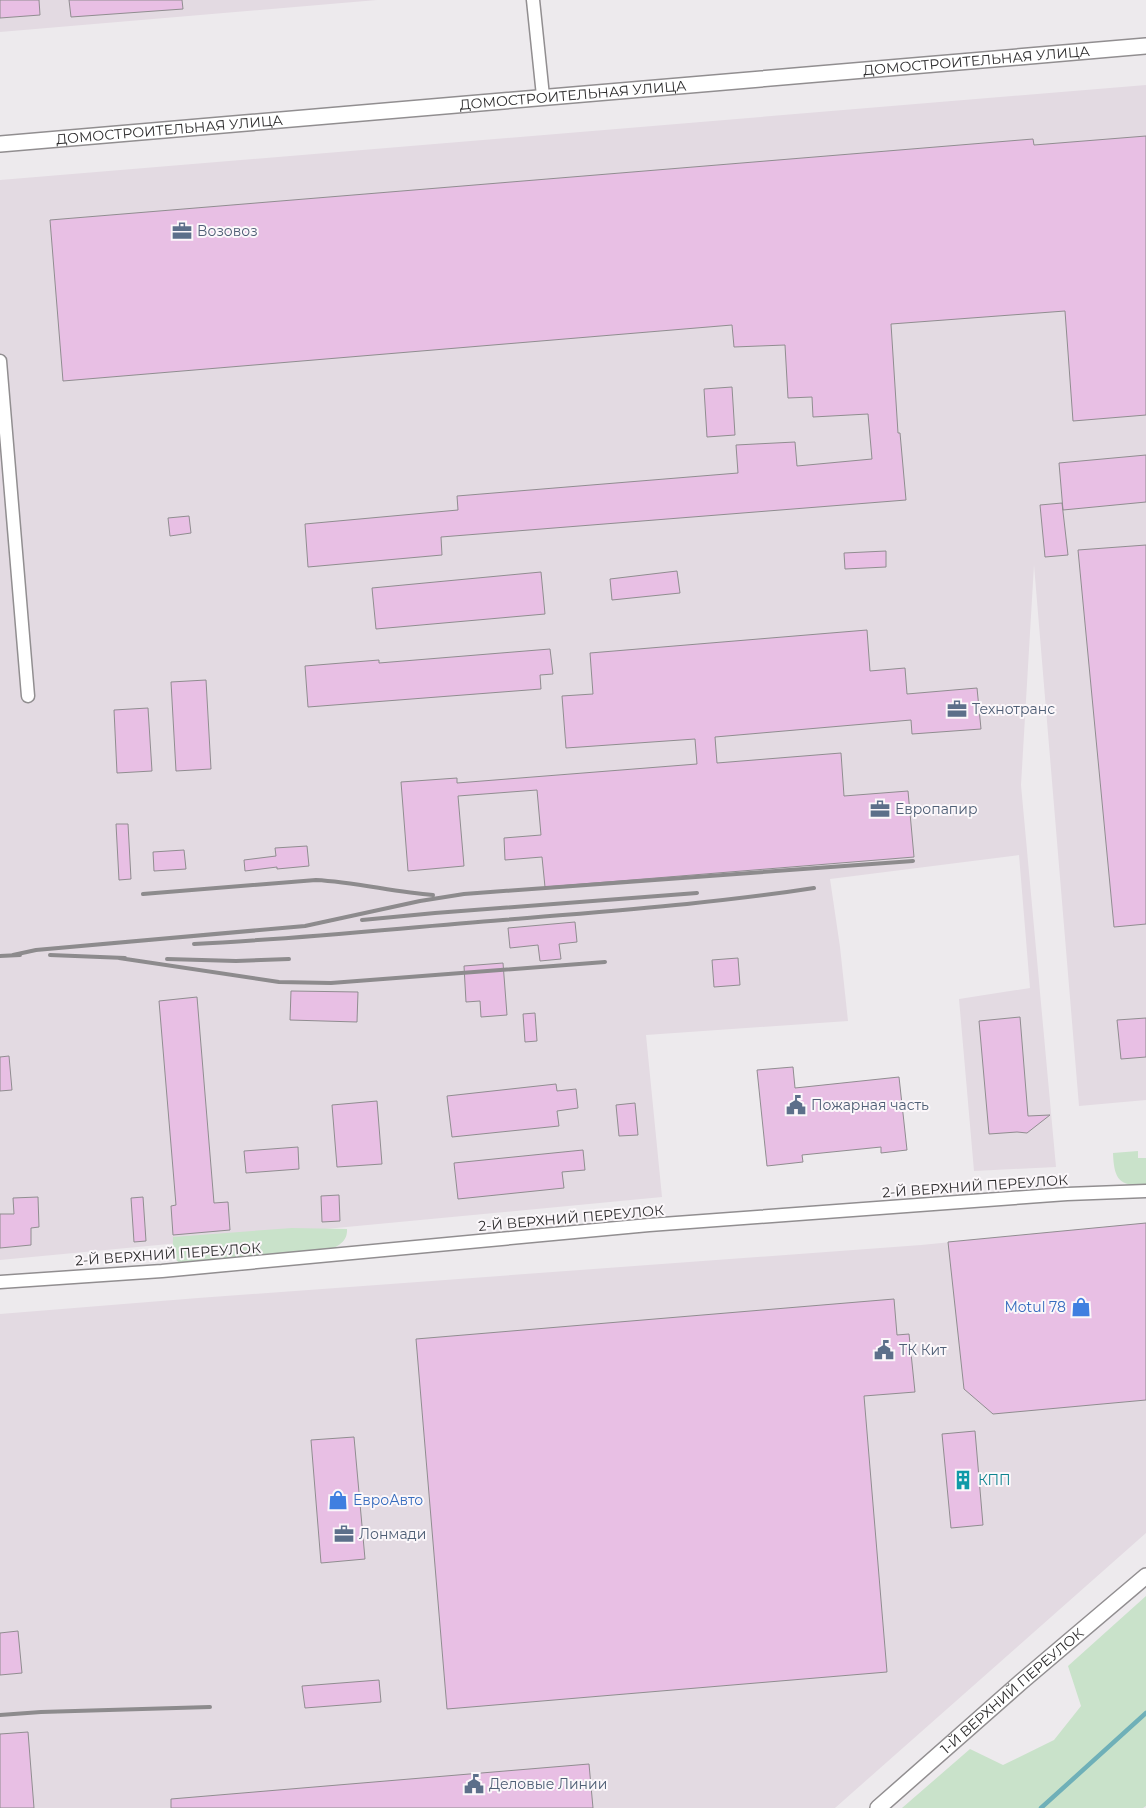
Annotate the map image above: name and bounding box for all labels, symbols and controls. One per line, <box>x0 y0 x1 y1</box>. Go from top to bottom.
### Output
street label: ДОМОСТРОИТЕЛЬНАЯ УЛИЦА <box>862 42 1091 79</box>
street label: ДОМОСТРОИТЕЛЬНАЯ УЛИЦА <box>459 76 688 114</box>
street label: ДОМОСТРОИТЕЛЬНАЯ УЛИЦА <box>55 111 284 148</box>
office icon: Возовоз <box>171 220 193 242</box>
place label: Возовоз <box>197 222 258 240</box>
office icon: Технотранс <box>946 698 968 720</box>
place label: Технотранс <box>972 700 1055 718</box>
office icon: Европапир <box>869 798 891 820</box>
place label: Европапир <box>895 800 978 818</box>
public building icon: Пожарная часть <box>785 1094 807 1116</box>
place label: Пожарная часть <box>811 1096 929 1114</box>
street label: 2-Й ВЕРХНИЙ ПЕРЕУЛОК <box>881 1171 1069 1201</box>
street label: 2-Й ВЕРХНИЙ ПЕРЕУЛОК <box>477 1201 665 1235</box>
street label: 2-Й ВЕРХНИЙ ПЕРЕУЛОК <box>74 1239 262 1269</box>
shop icon: Motul 78 <box>1070 1296 1092 1318</box>
place label: Motul 78 <box>1004 1298 1066 1316</box>
public building icon: ТК Кит <box>873 1339 895 1361</box>
place label: ТК Кит <box>899 1341 947 1359</box>
building icon: КПП <box>952 1469 974 1491</box>
place label: КПП <box>978 1471 1011 1489</box>
shop icon: ЕвроАвто <box>327 1489 349 1511</box>
place label: ЕвроАвто <box>353 1491 423 1509</box>
office icon: Лонмади <box>333 1523 355 1545</box>
place label: Лонмади <box>359 1525 426 1543</box>
street label: 1-Й ВЕРХНИЙ ПЕРЕУЛОК <box>937 1624 1087 1758</box>
public building icon: Деловые Линии <box>463 1773 485 1795</box>
place label: Деловые Линии <box>489 1775 607 1793</box>

